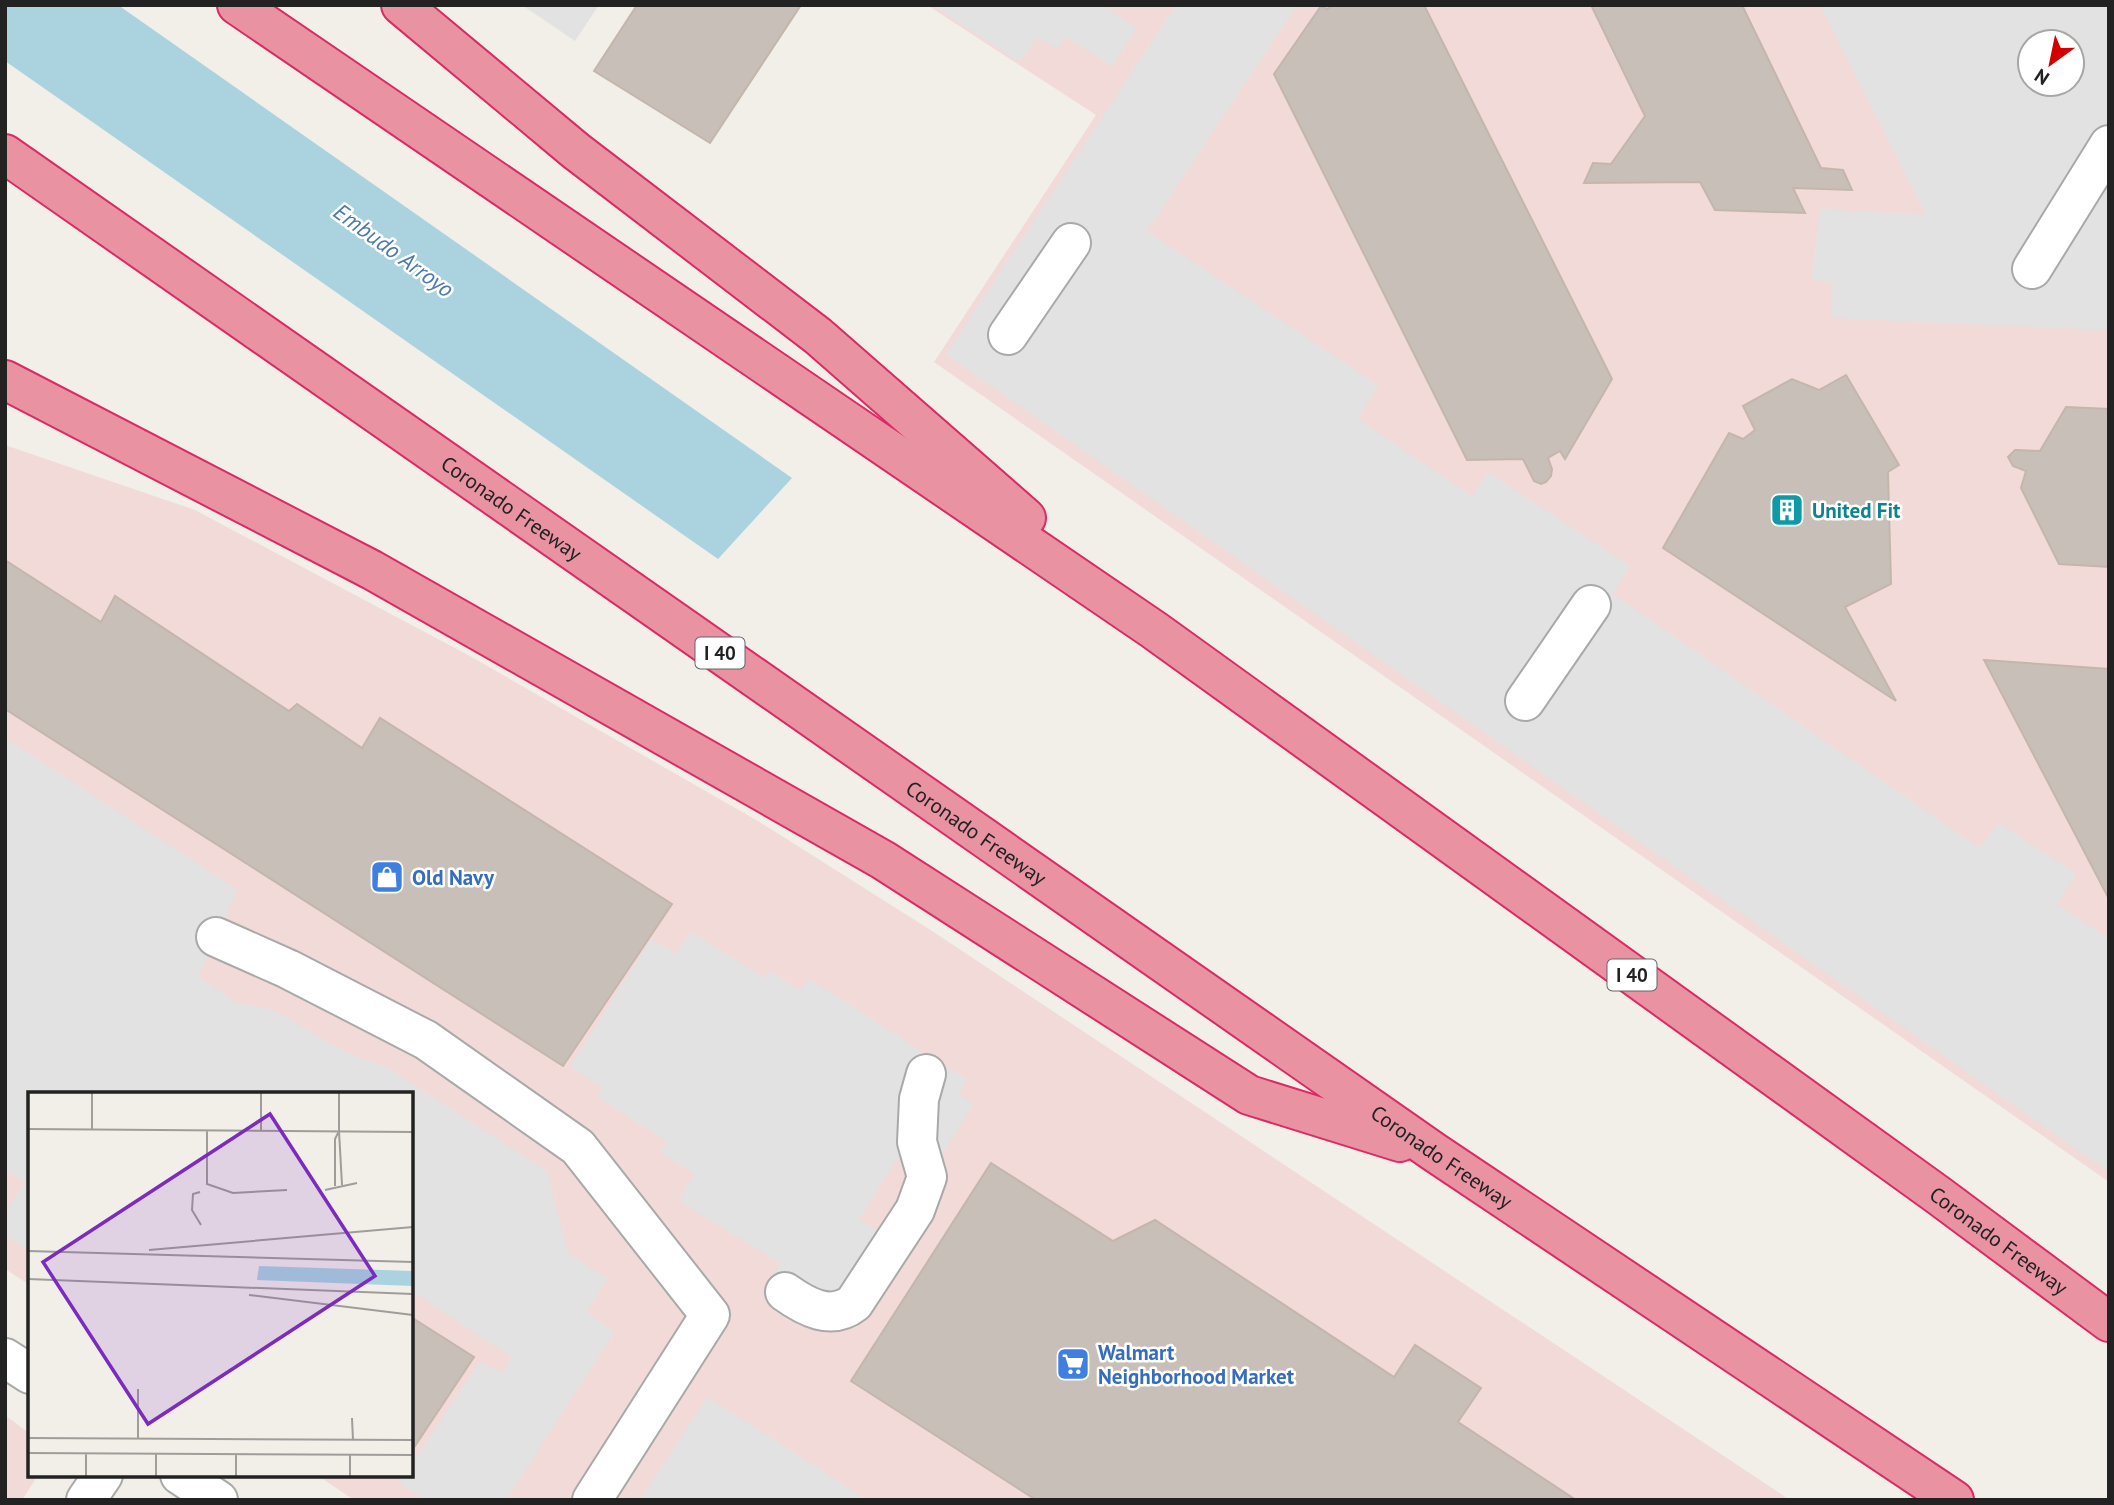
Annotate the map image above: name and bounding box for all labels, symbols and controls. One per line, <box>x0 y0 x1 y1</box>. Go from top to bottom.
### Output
north arrow <box>2016 28 2086 98</box>
text: N <box>2030 64 2054 91</box>
water label: Embudo Arroyo <box>328 197 460 303</box>
street label: Coronado Freeway <box>436 449 587 566</box>
building icon: United Fit <box>1768 491 1806 529</box>
place label: United Fit <box>1812 497 1901 524</box>
road number: I 40 <box>696 638 744 668</box>
street label: Coronado Freeway <box>901 774 1052 891</box>
shop icon: Old Navy <box>368 858 406 896</box>
place label: Old Navy <box>412 864 495 891</box>
road number: I 40 <box>1608 959 1656 990</box>
inset map <box>28 1092 413 1477</box>
street label: Coronado Freeway <box>1366 1099 1518 1214</box>
street label: Coronado Freeway <box>1925 1180 2074 1301</box>
place label: Walmart Neighborhood Market <box>1098 1339 1295 1390</box>
supermarket icon: Walmart Neighborhood Market <box>1054 1345 1092 1383</box>

